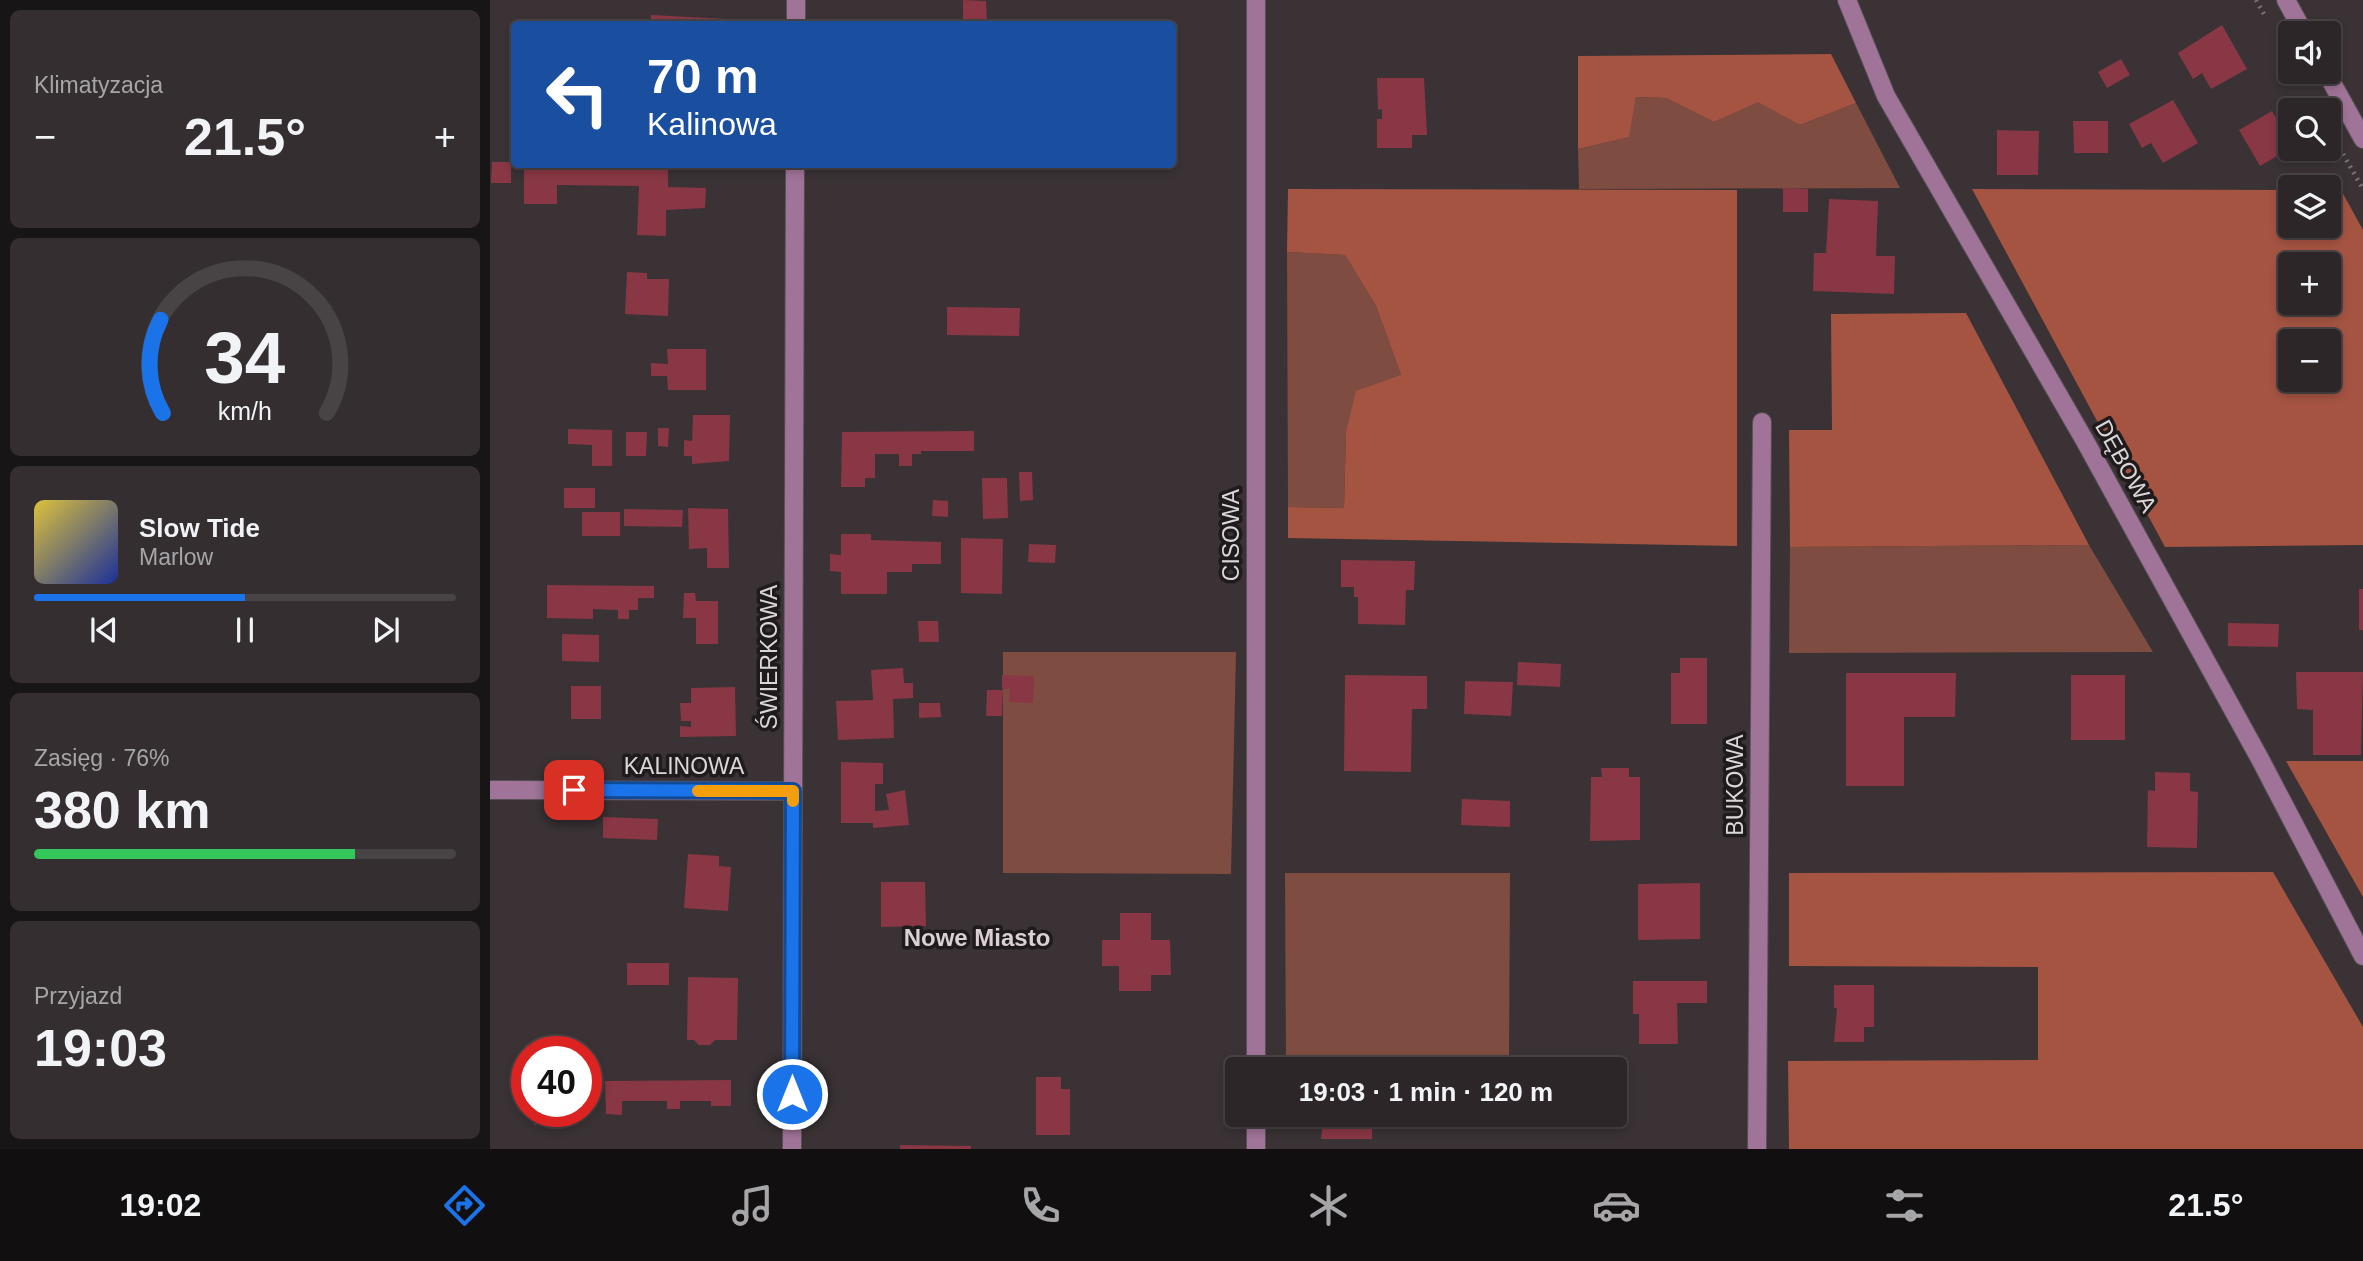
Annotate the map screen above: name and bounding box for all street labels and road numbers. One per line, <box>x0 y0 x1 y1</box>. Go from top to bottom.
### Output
street label: DĘBOWA <box>2090 415 2162 517</box>
street label: CISOWA <box>1218 488 1244 581</box>
street label: ŚWIERKOWA <box>755 584 782 729</box>
street label: BUKOWA <box>1722 734 1748 836</box>
street label: KALINOWA <box>624 753 745 779</box>

